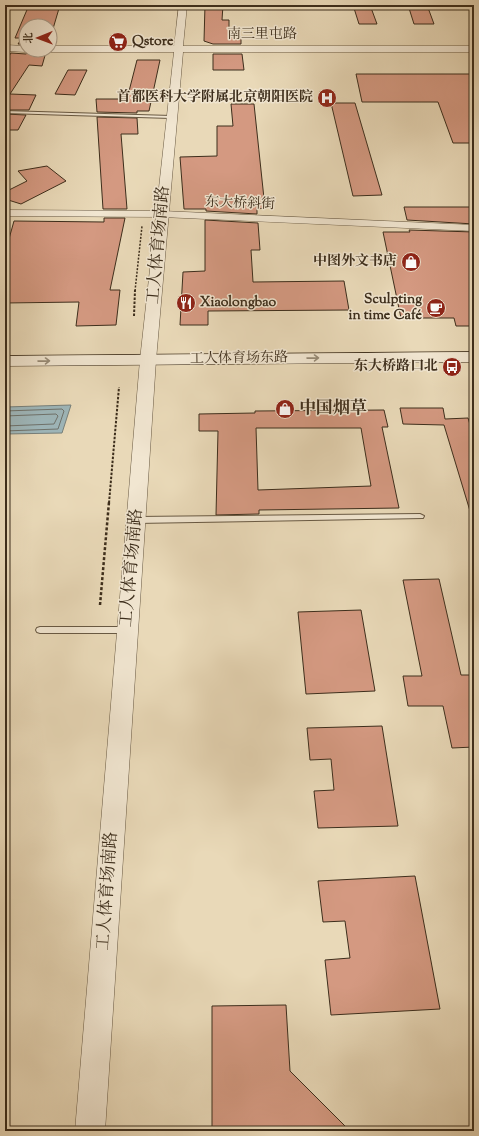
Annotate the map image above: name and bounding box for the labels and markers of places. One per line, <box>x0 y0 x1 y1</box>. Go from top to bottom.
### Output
supermarket icon: Qstore <box>107 31 129 53</box>
place label: Qstore <box>132 32 174 52</box>
hospital icon: 首都医科大学附属北京朝阳医院 <box>316 87 338 109</box>
place label: 首都医科大学附属北京朝阳医院 <box>117 88 313 108</box>
shop icon: 中图外文书店 <box>400 251 422 273</box>
place label: 中图外文书店 <box>313 252 397 272</box>
place label: Sculpting in time Café <box>348 290 422 326</box>
restaurant icon: Xiaolongbao <box>175 292 197 314</box>
place label: Xiaolongbao <box>200 293 277 313</box>
cafe icon: Sculpting in time Café <box>425 297 447 319</box>
bus stop icon: 东大桥路口北 <box>441 356 463 378</box>
place label: 东大桥路口北 <box>354 357 438 377</box>
place label: 中国烟草 <box>299 397 367 421</box>
shop icon: 中国烟草 <box>274 398 296 420</box>

